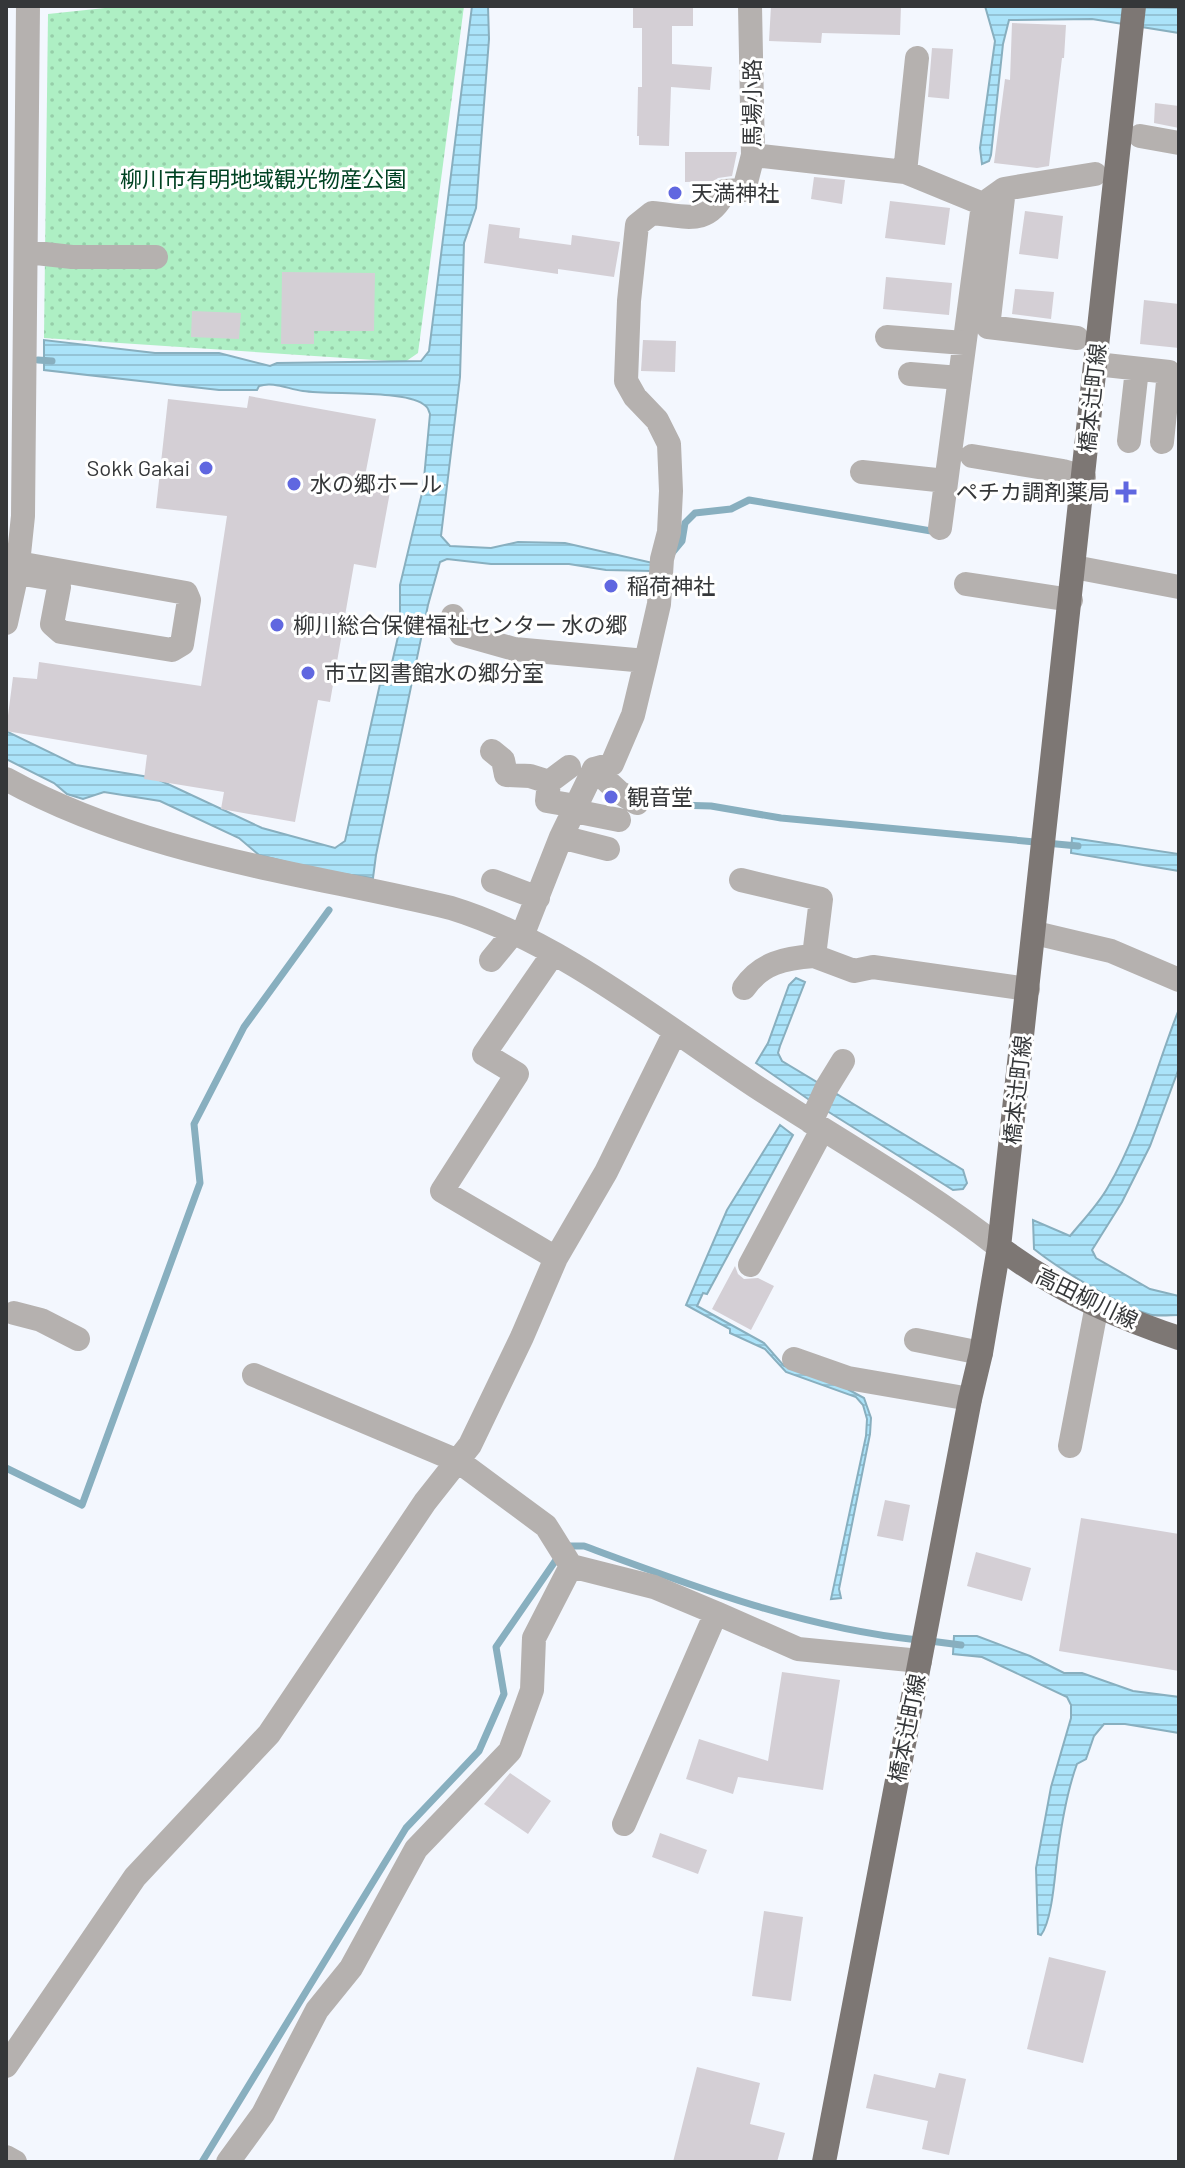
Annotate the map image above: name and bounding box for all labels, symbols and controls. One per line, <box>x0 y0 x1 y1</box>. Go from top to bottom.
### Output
street label: 馬場小路 <box>738 59 764 147</box>
park label: 柳川市有明地域観光物産公園 <box>120 165 406 191</box>
place label: 天満神社 <box>691 179 779 205</box>
marker: 天満神社 <box>666 184 684 202</box>
street label: 橋本辻町線 <box>1072 342 1110 454</box>
place label: Sokk Gakai <box>86 454 190 480</box>
marker: Sokk Gakai <box>197 459 215 477</box>
place label: 水の郷ホール <box>310 470 442 496</box>
marker: 水の郷ホール <box>285 475 303 493</box>
place label: ペチカ調剤薬局 <box>956 478 1110 504</box>
marker: ペチカ調剤薬局 <box>1117 483 1135 501</box>
place label: 稲荷神社 <box>627 572 715 598</box>
marker: 稲荷神社 <box>602 577 620 595</box>
place label: 柳川総合保健福祉センター 水の郷 <box>293 611 627 637</box>
marker: 柳川総合保健福祉センター 水の郷 <box>268 616 286 634</box>
place label: 市立図書館水の郷分室 <box>324 659 544 685</box>
marker: 市立図書館水の郷分室 <box>299 664 317 682</box>
place label: 観音堂 <box>627 783 693 809</box>
marker: 観音堂 <box>602 788 620 806</box>
street label: 橋本辻町線 <box>997 1034 1035 1146</box>
street label: 高田柳川線 <box>1032 1261 1143 1333</box>
street label: 橋本辻町線 <box>883 1671 929 1784</box>

